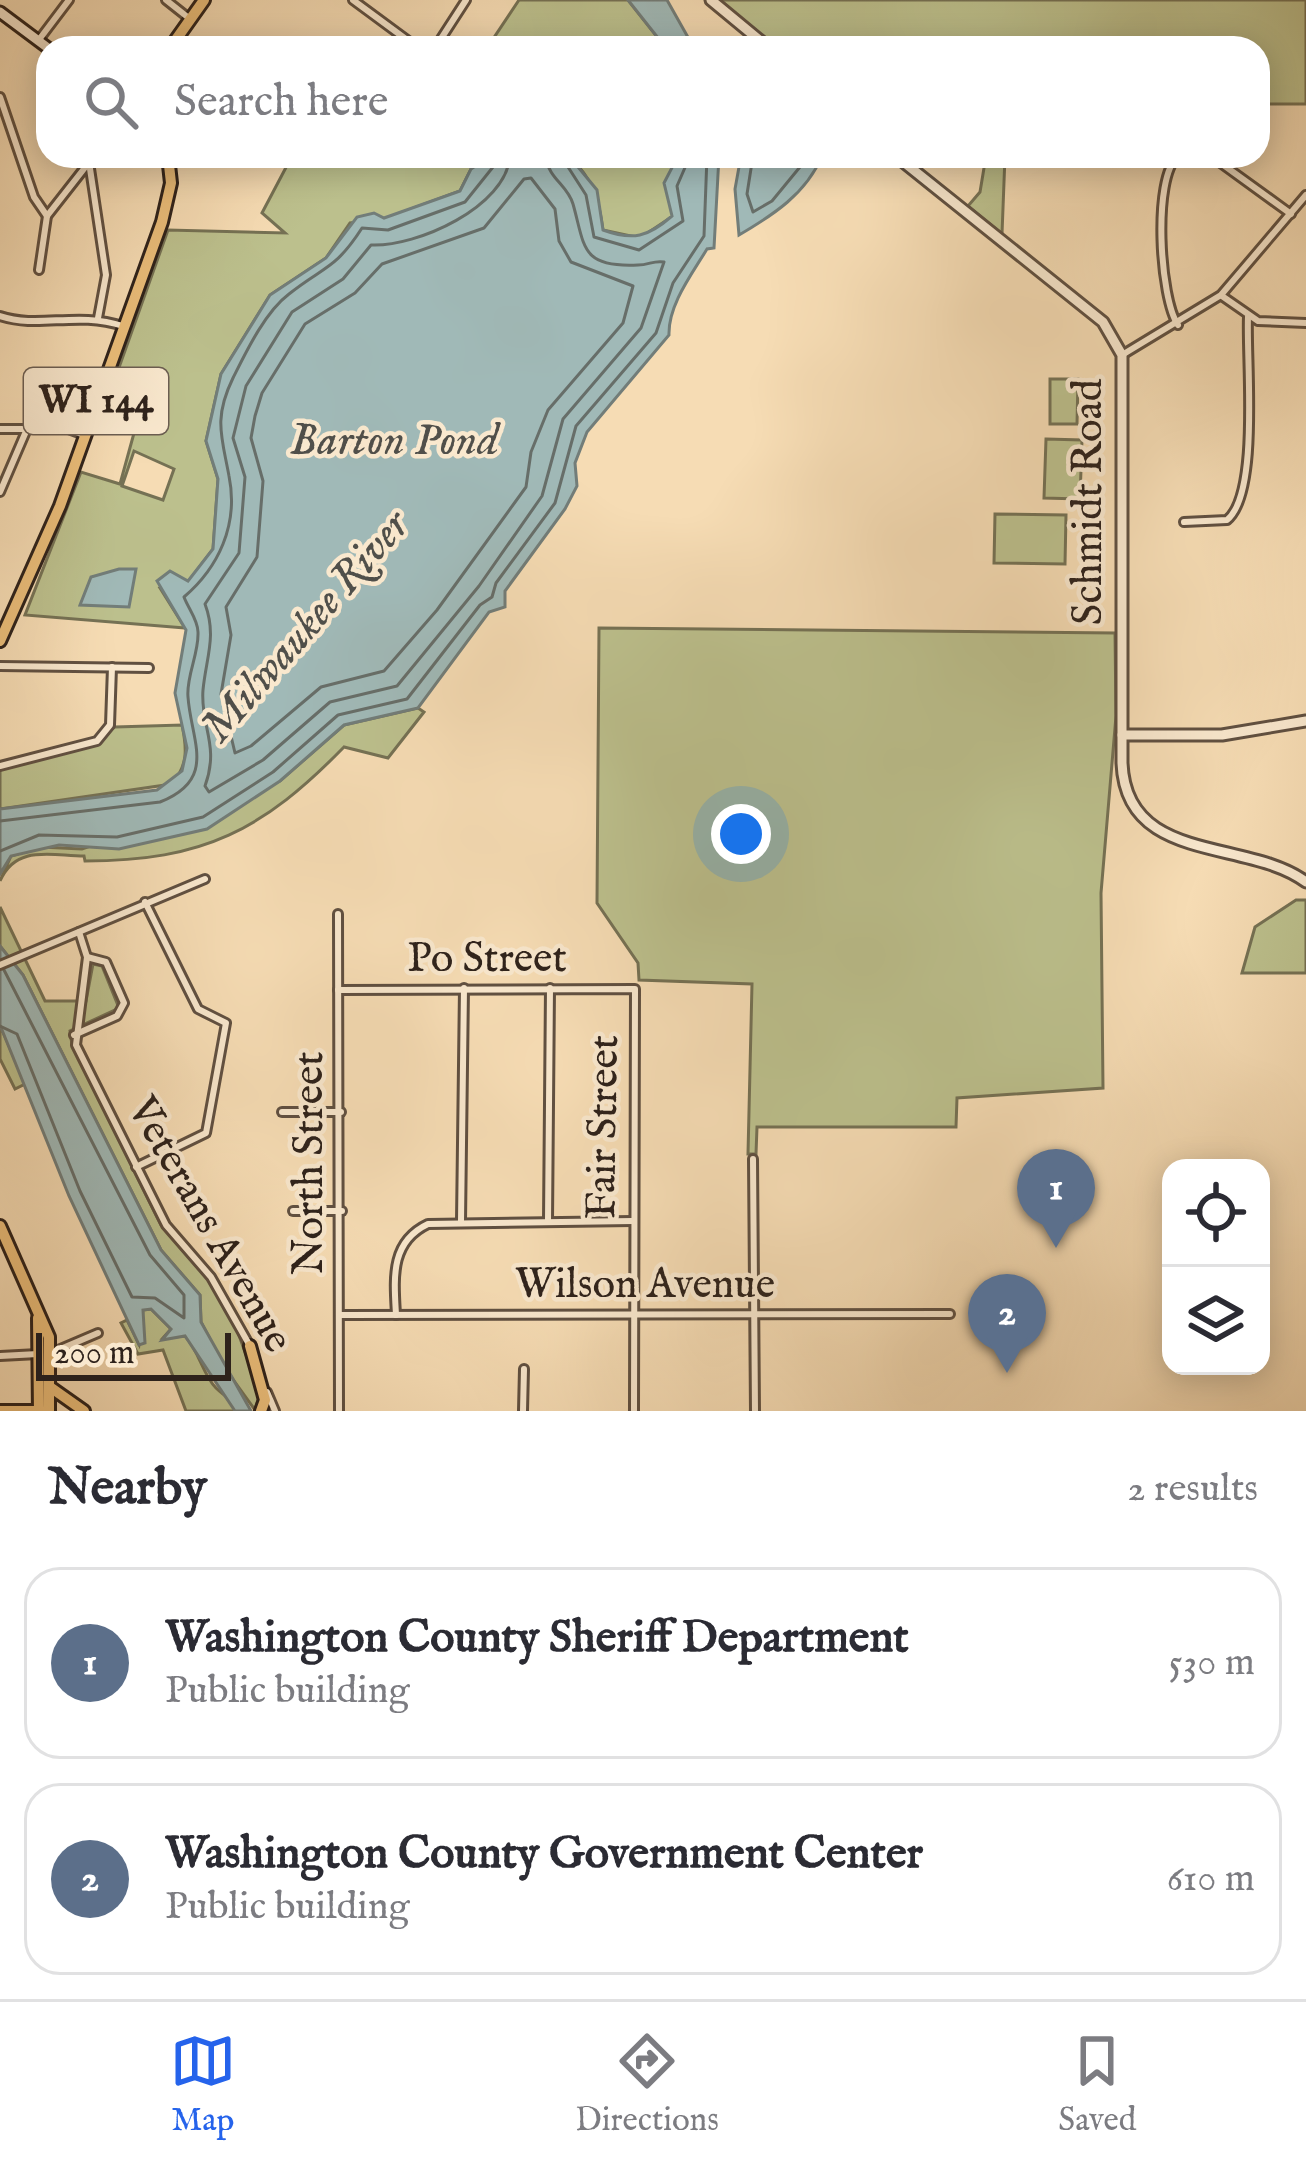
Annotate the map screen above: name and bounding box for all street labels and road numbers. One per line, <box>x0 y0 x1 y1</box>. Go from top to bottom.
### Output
road number: WI 144 <box>24 368 168 434</box>
street label: Schmidt Road <box>1063 378 1116 625</box>
street label: Po Street <box>407 933 567 986</box>
street label: Fair Street <box>576 1034 632 1220</box>
street label: North Street <box>284 1051 337 1275</box>
street label: Veterans Avenue <box>114 1087 304 1362</box>
street label: Wilson Avenue <box>515 1259 775 1312</box>

